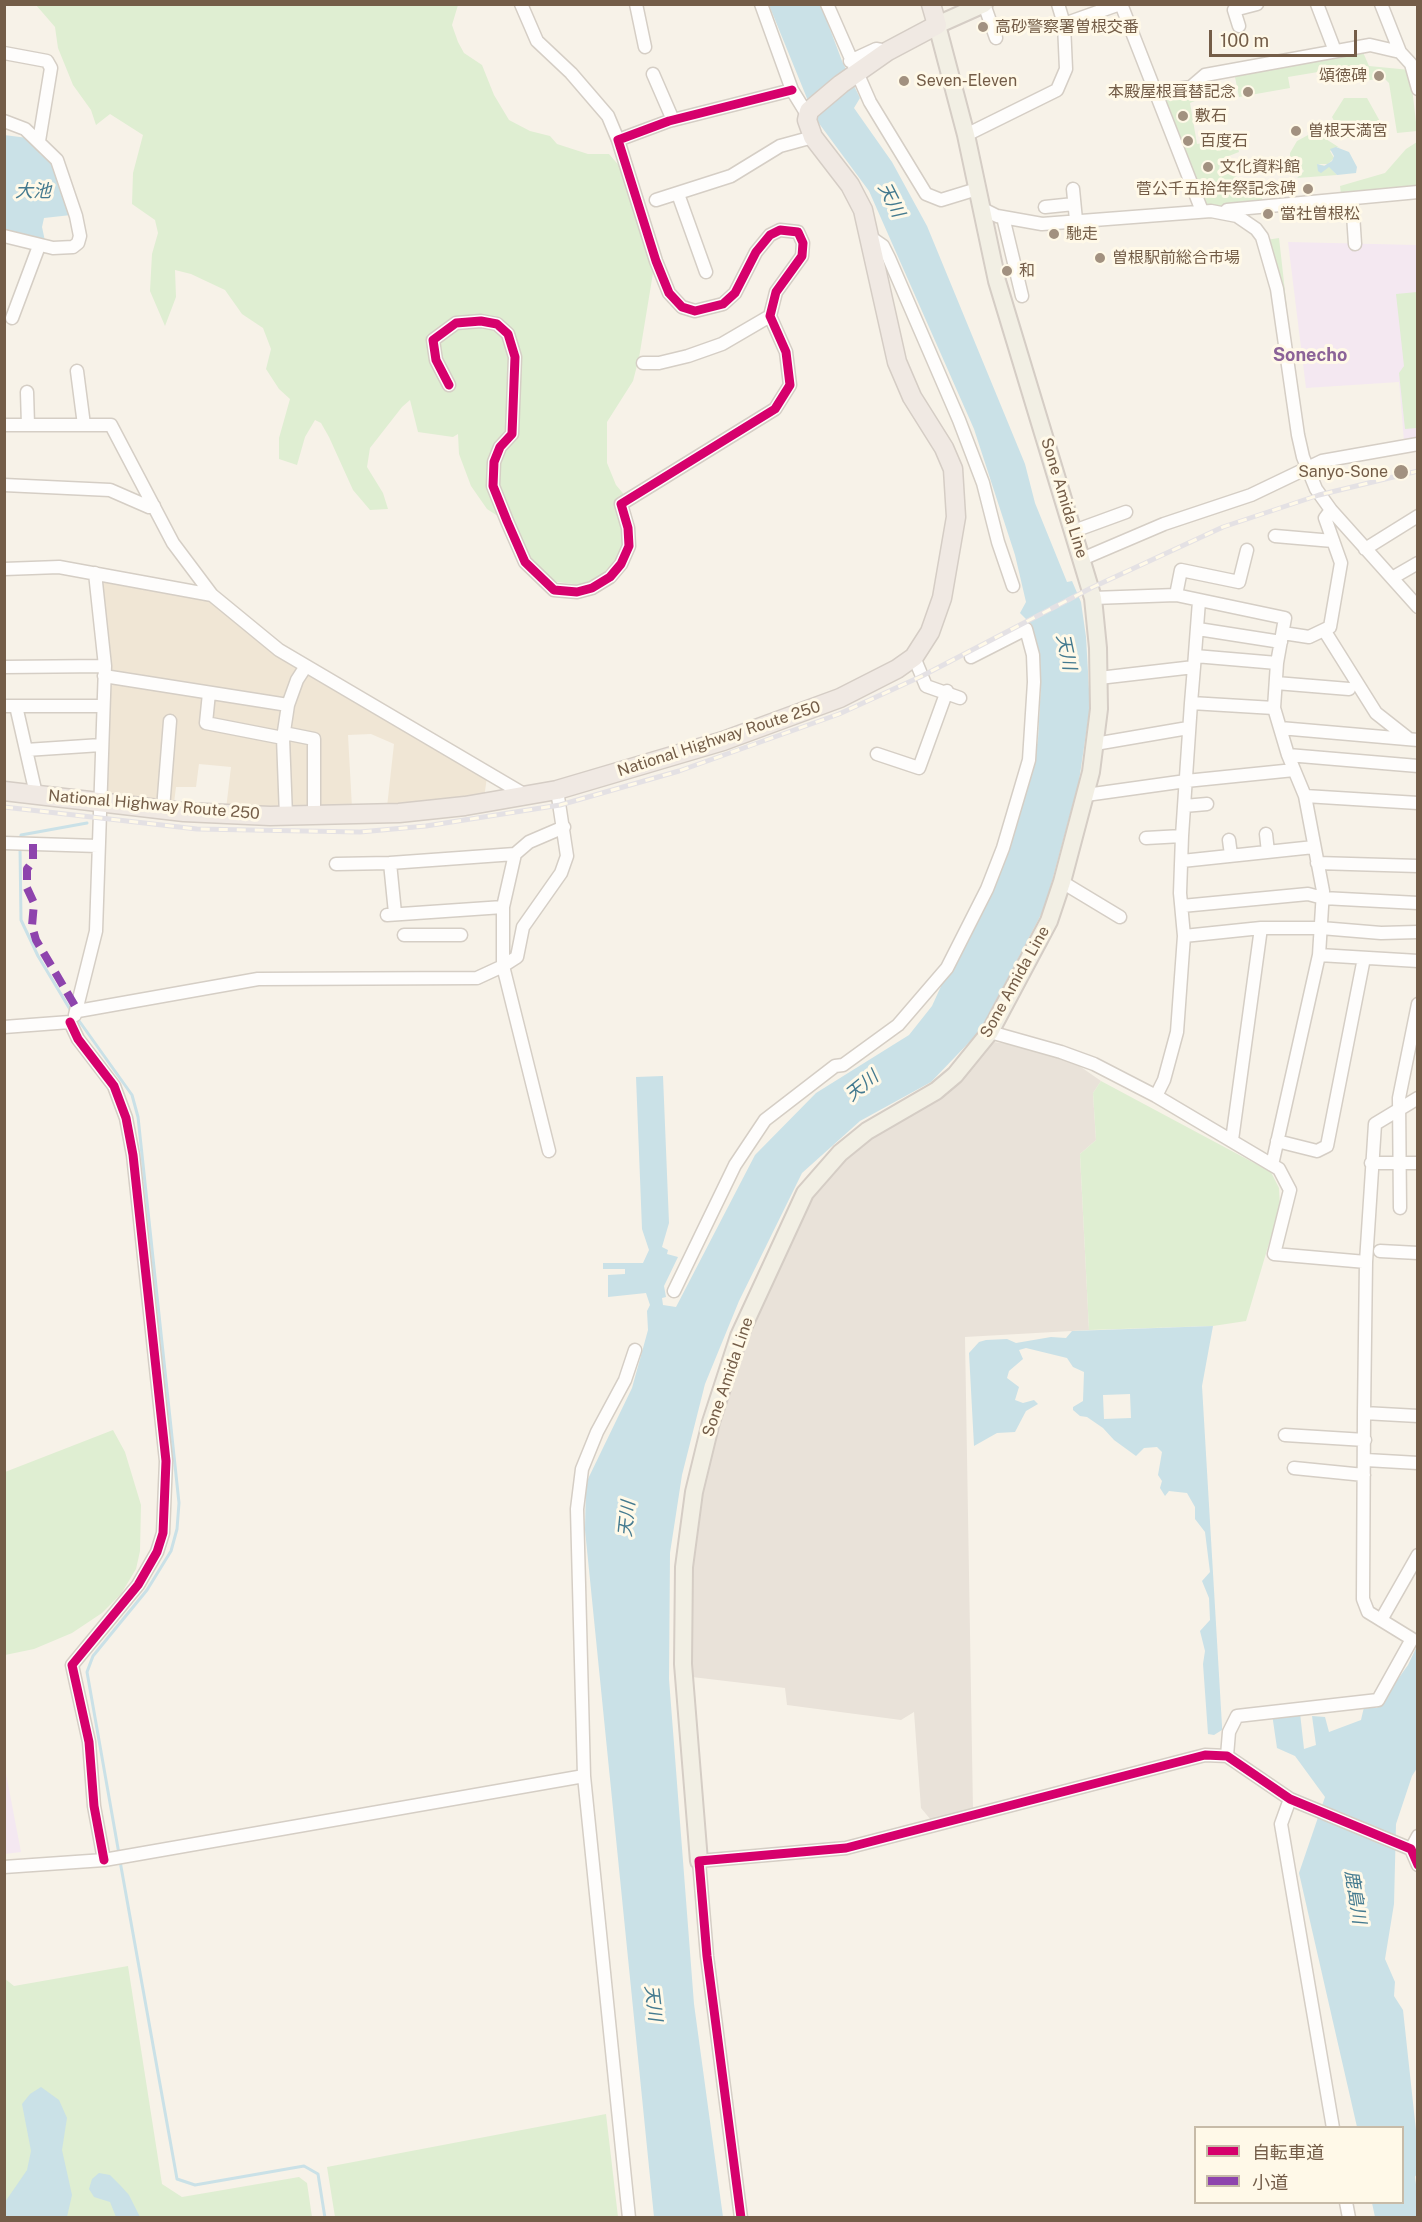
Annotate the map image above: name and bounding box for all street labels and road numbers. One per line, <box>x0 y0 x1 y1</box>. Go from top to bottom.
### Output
street label: Sone Amida Line <box>1037 435 1091 561</box>
street label: National Highway Route 250 <box>615 697 823 781</box>
street label: National Highway Route 250 <box>47 786 261 824</box>
street label: Sone Amida Line <box>976 923 1054 1041</box>
street label: Sone Amida Line <box>699 1315 757 1439</box>

